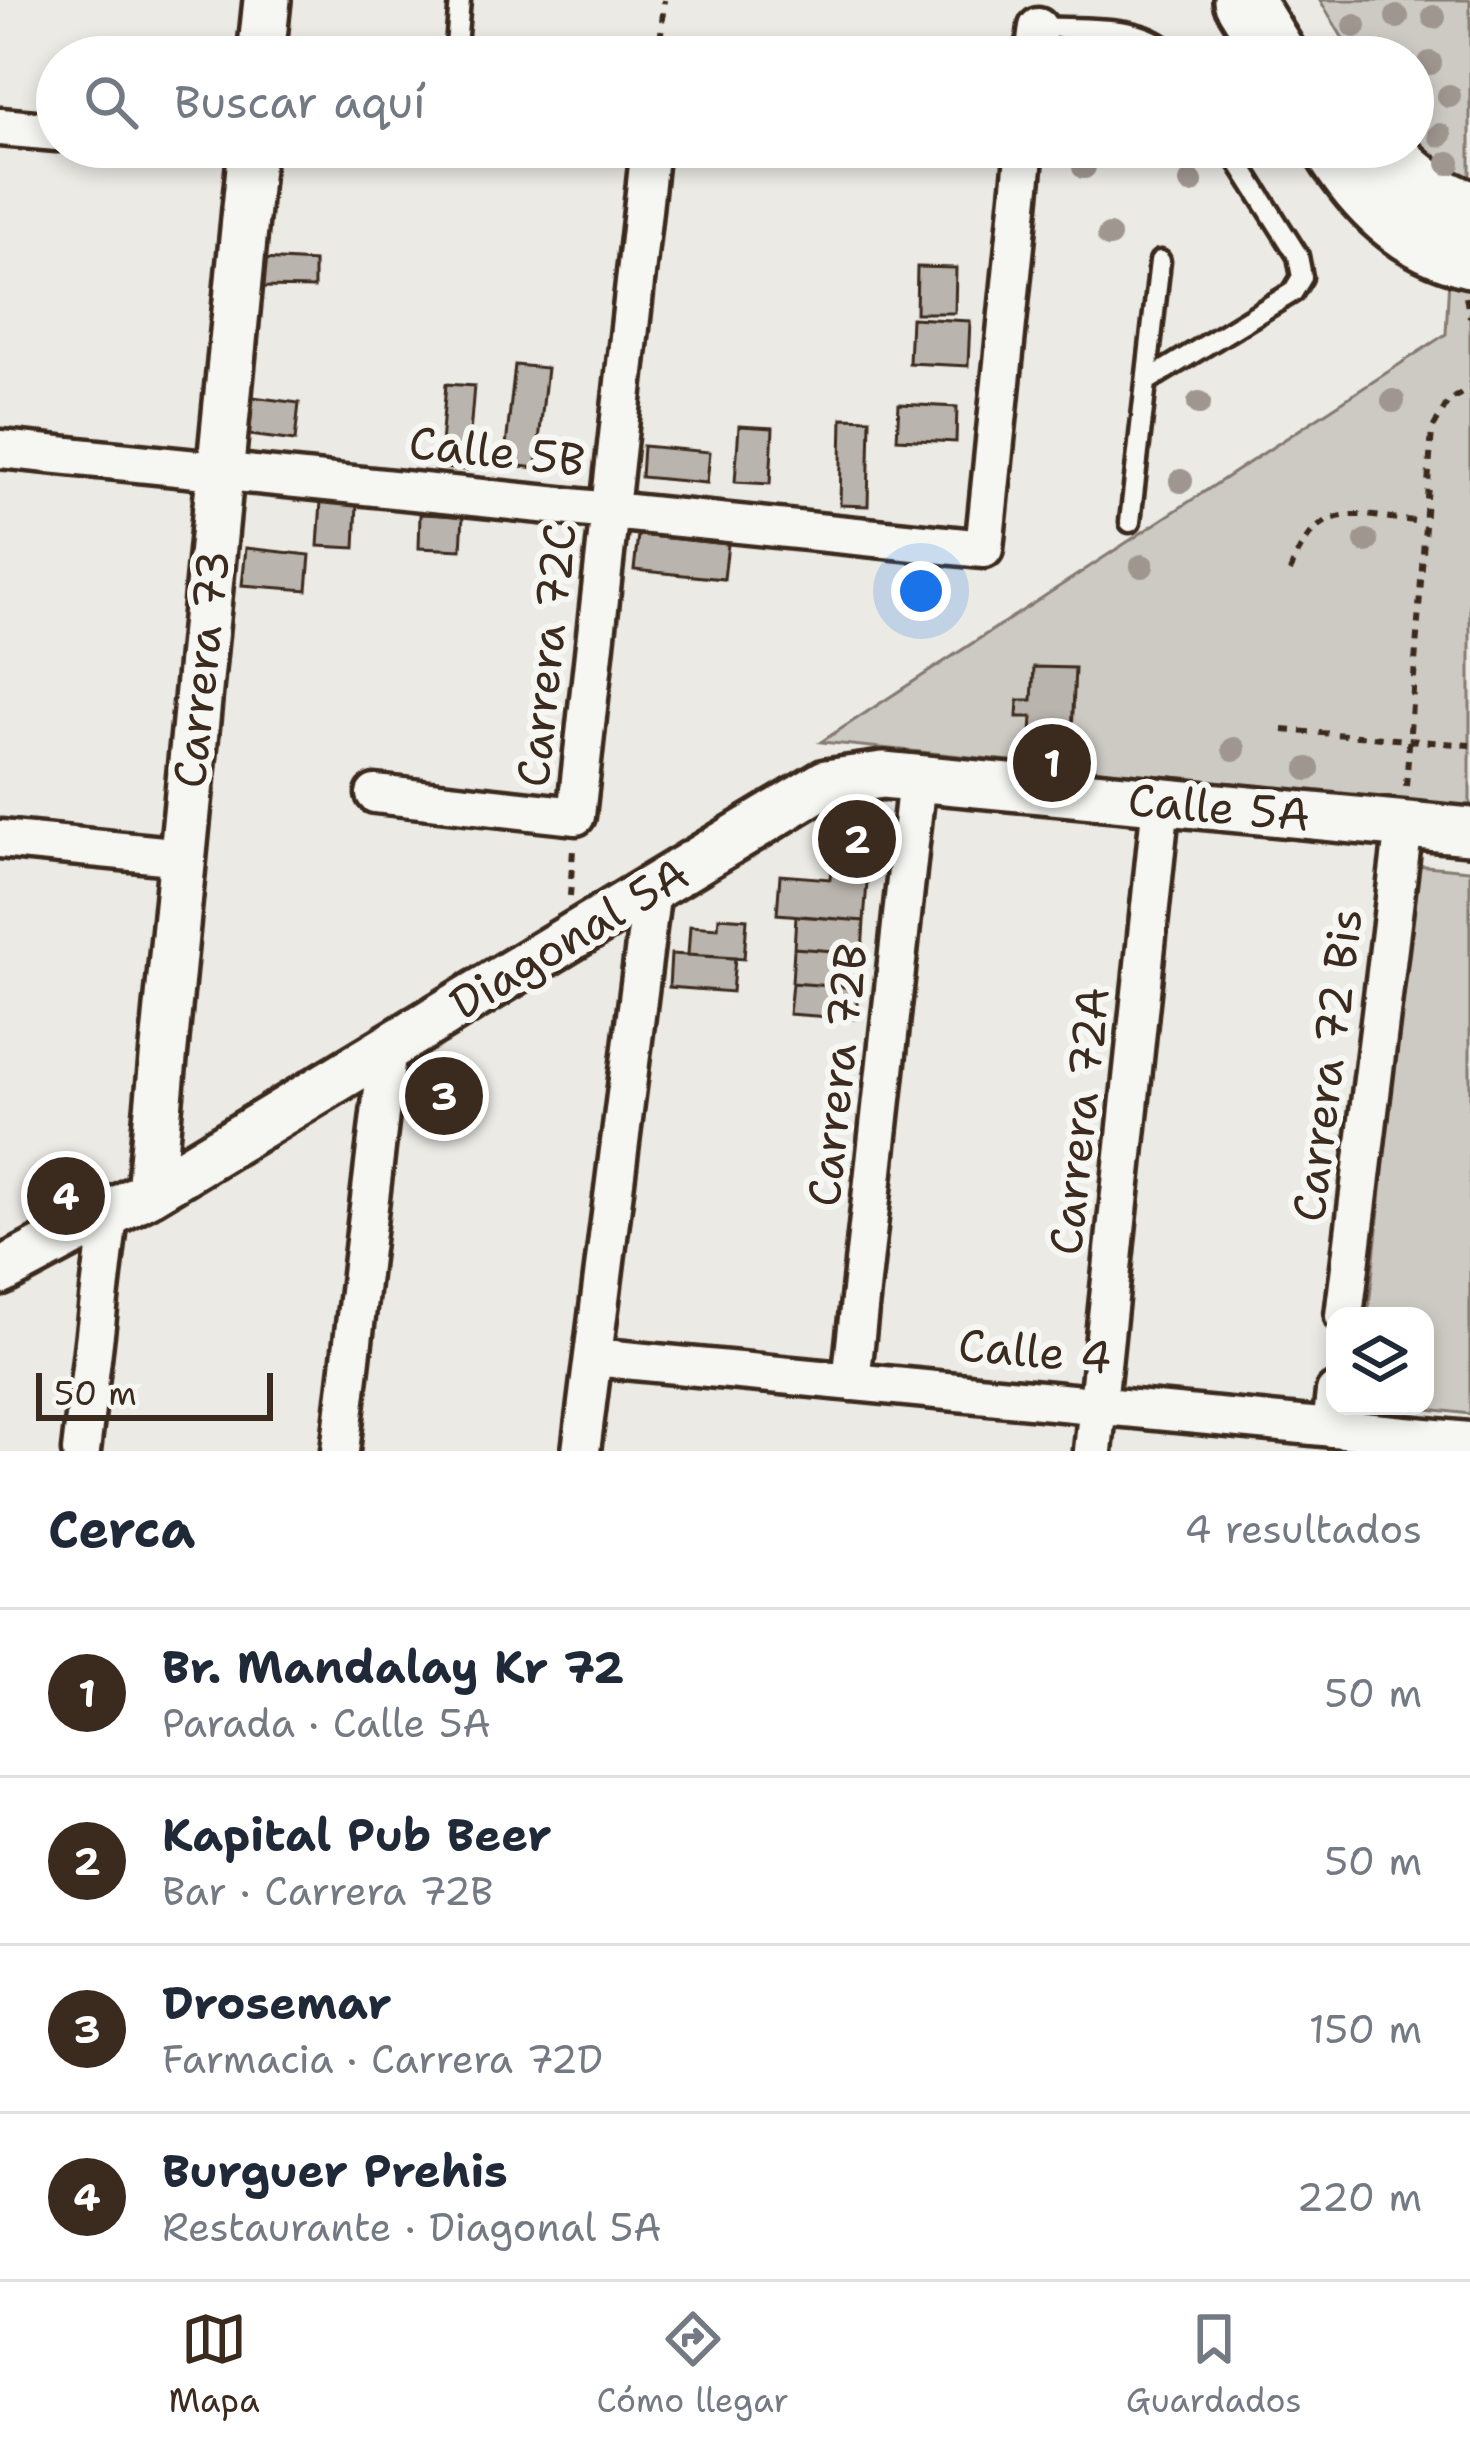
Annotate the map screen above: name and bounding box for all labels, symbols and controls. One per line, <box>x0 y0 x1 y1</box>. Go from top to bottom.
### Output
search box <box>36 36 1434 168</box>
icon: search <box>78 69 144 135</box>
text: Buscar aquí <box>174 72 426 132</box>
street label: Calle 5B <box>406 412 588 490</box>
street label: Carrera 72C <box>502 520 590 790</box>
street label: Carrera 73 <box>159 547 243 791</box>
your location <box>891 561 951 621</box>
pin: 1 <box>1013 718 1091 808</box>
street label: Calle 5A <box>1125 769 1313 845</box>
pin: 2 <box>818 794 896 884</box>
street label: Diagonal 5A <box>439 843 699 1033</box>
street label: Carrera 72 Bis <box>1278 905 1376 1225</box>
street label: Carrera 72B <box>793 941 881 1209</box>
street label: Carrera 72A <box>1035 984 1123 1258</box>
pin: 3 <box>405 1051 483 1141</box>
pin: 4 <box>27 1151 105 1241</box>
map controls <box>1326 1307 1434 1415</box>
button: layers <box>1326 1307 1434 1415</box>
street label: Calle 4 <box>956 1314 1114 1388</box>
scale bar <box>36 1367 273 1420</box>
text: 50 m <box>54 1371 137 1416</box>
text: Cerca <box>48 1495 195 1563</box>
text: 4 resultados <box>1184 1503 1422 1555</box>
text: Br. Mandalay Kr 72 <box>162 1637 624 1697</box>
text: 1 <box>78 1667 96 1719</box>
text: 50 m <box>1324 1667 1422 1719</box>
text: Parada · Calle 5A <box>162 1697 491 1749</box>
text: Kapital Pub Beer <box>162 1805 552 1865</box>
text: 2 <box>73 1835 101 1887</box>
text: 50 m <box>1324 1835 1422 1887</box>
text: Bar · Carrera 72B <box>162 1865 493 1917</box>
text: Drosemar <box>162 1973 392 2033</box>
text: 3 <box>73 2003 101 2055</box>
text: 150 m <box>1309 2003 1422 2055</box>
text: Farmacia · Carrera 72D <box>162 2033 603 2085</box>
text: Burguer Prehis <box>162 2141 508 2201</box>
text: 4 <box>73 2171 101 2223</box>
text: 220 m <box>1296 2171 1422 2223</box>
text: Restaurante · Diagonal 5A <box>162 2201 662 2253</box>
tab: Mapa <box>168 2306 260 2423</box>
tab: Cómo llegar <box>597 2306 789 2423</box>
tab: Guardados <box>1126 2306 1302 2423</box>

